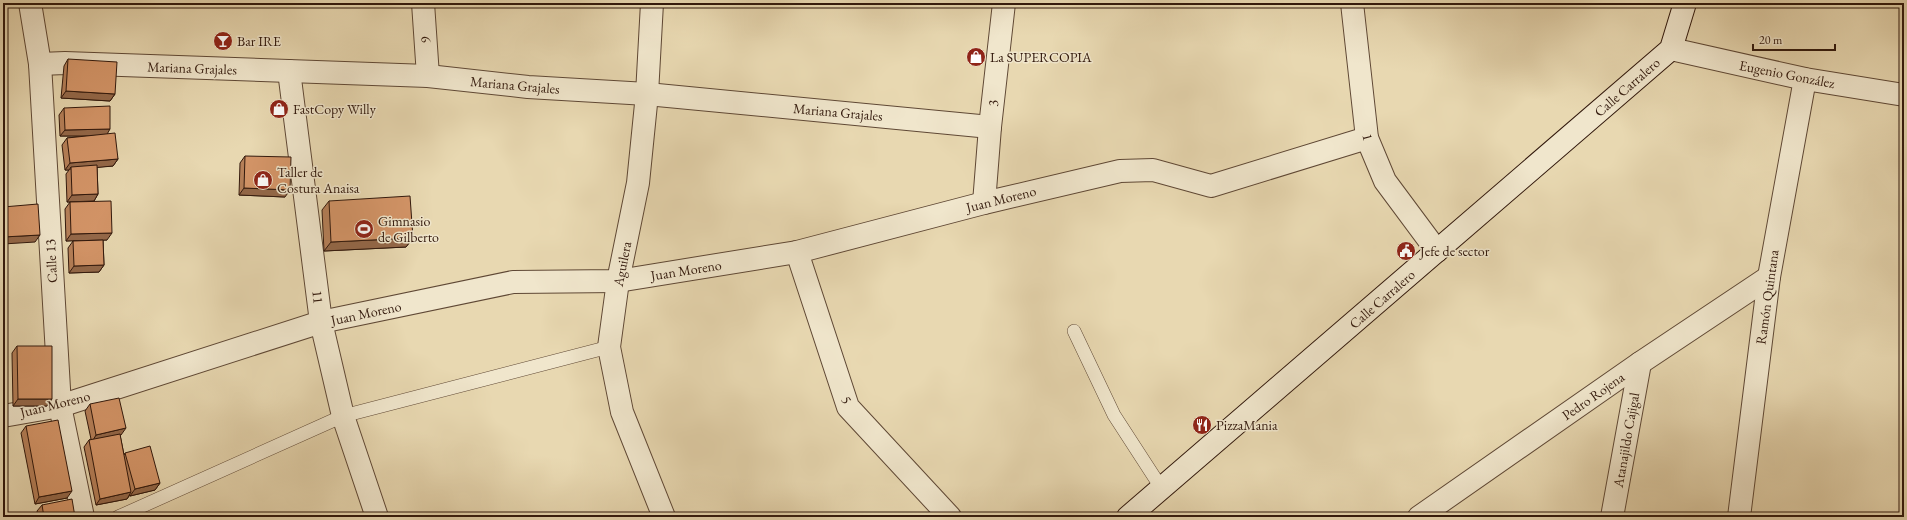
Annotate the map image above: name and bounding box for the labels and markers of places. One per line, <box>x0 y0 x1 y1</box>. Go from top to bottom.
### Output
bar icon: Bar IRE <box>212 30 234 52</box>
place label: Bar IRE <box>237 32 281 50</box>
shop icon: La SUPERCOPIA <box>965 46 987 68</box>
place label: La SUPERCOPIA <box>990 48 1092 66</box>
shop icon: FastCopy Willy <box>268 98 290 120</box>
place label: FastCopy Willy <box>293 100 377 118</box>
place label: Taller de Costura Anaisa <box>277 163 360 197</box>
shop icon: Taller de Costura Anaisa <box>252 169 274 191</box>
place label: Gimnasio de Gilberto <box>378 212 439 246</box>
sports icon: Gimnasio de Gilberto <box>353 218 375 240</box>
public building icon: Jefe de sector <box>1395 240 1417 262</box>
place label: Jefe de sector <box>1419 242 1490 260</box>
restaurant icon: PizzaMania <box>1191 414 1213 436</box>
place label: PizzaMania <box>1216 416 1278 434</box>

